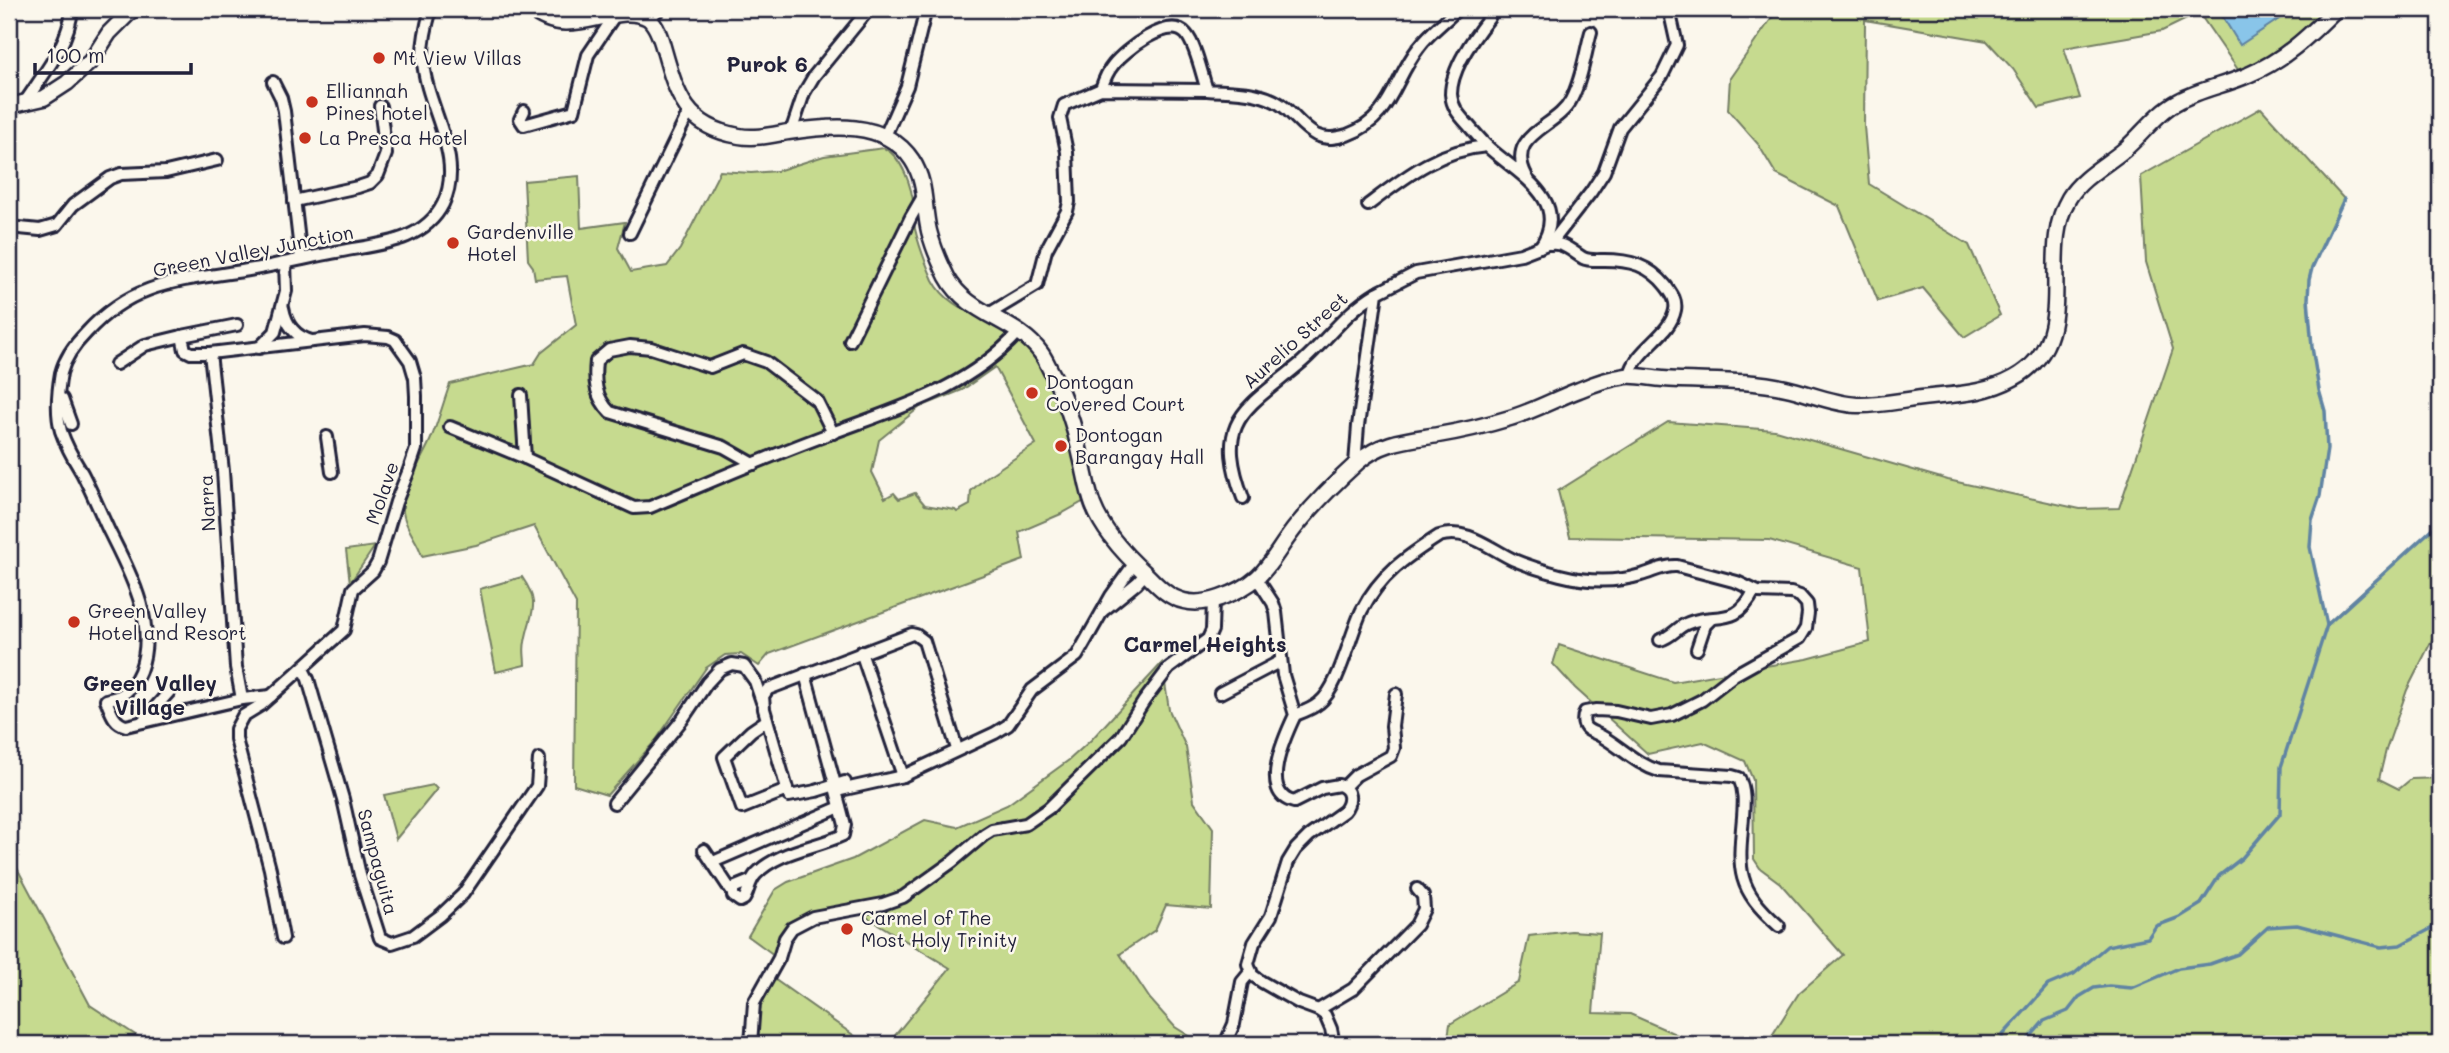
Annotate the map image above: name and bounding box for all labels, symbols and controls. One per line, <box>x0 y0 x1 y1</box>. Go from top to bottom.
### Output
scale bar <box>35 32 191 76</box>
text: 100 m <box>46 41 105 68</box>
place label: Mt View Villas <box>393 45 522 70</box>
marker: Mt View Villas <box>371 50 387 66</box>
district label: Purok 6 <box>726 50 808 77</box>
place label: Elliannah Pines hotel <box>326 78 428 125</box>
marker: Elliannah Pines hotel <box>304 94 320 110</box>
place label: La Presca Hotel <box>319 125 468 150</box>
marker: La Presca Hotel <box>297 130 313 146</box>
street label: Green Valley Junction <box>151 219 355 282</box>
place label: Gardenville Hotel <box>467 219 574 266</box>
marker: Gardenville Hotel <box>445 235 461 251</box>
street label: Aurelio Street <box>1237 286 1353 393</box>
place label: Dontogan Covered Court <box>1046 369 1185 416</box>
marker: Dontogan Covered Court <box>1024 385 1040 401</box>
place label: Dontogan Barangay Hall <box>1075 422 1204 469</box>
marker: Dontogan Barangay Hall <box>1053 438 1069 454</box>
street label: Molave <box>359 458 404 528</box>
street label: Narra <box>193 474 220 532</box>
place label: Green Valley Hotel and Resort <box>88 598 247 645</box>
marker: Green Valley Hotel and Resort <box>66 614 82 630</box>
district label: Carmel Heights <box>1124 630 1286 657</box>
district label: Green Valley Village <box>83 669 217 720</box>
street label: Sampaguita <box>352 806 405 918</box>
place label: Carmel of The Most Holy Trinity <box>861 905 1017 952</box>
marker: Carmel of The Most Holy Trinity <box>839 921 855 937</box>

